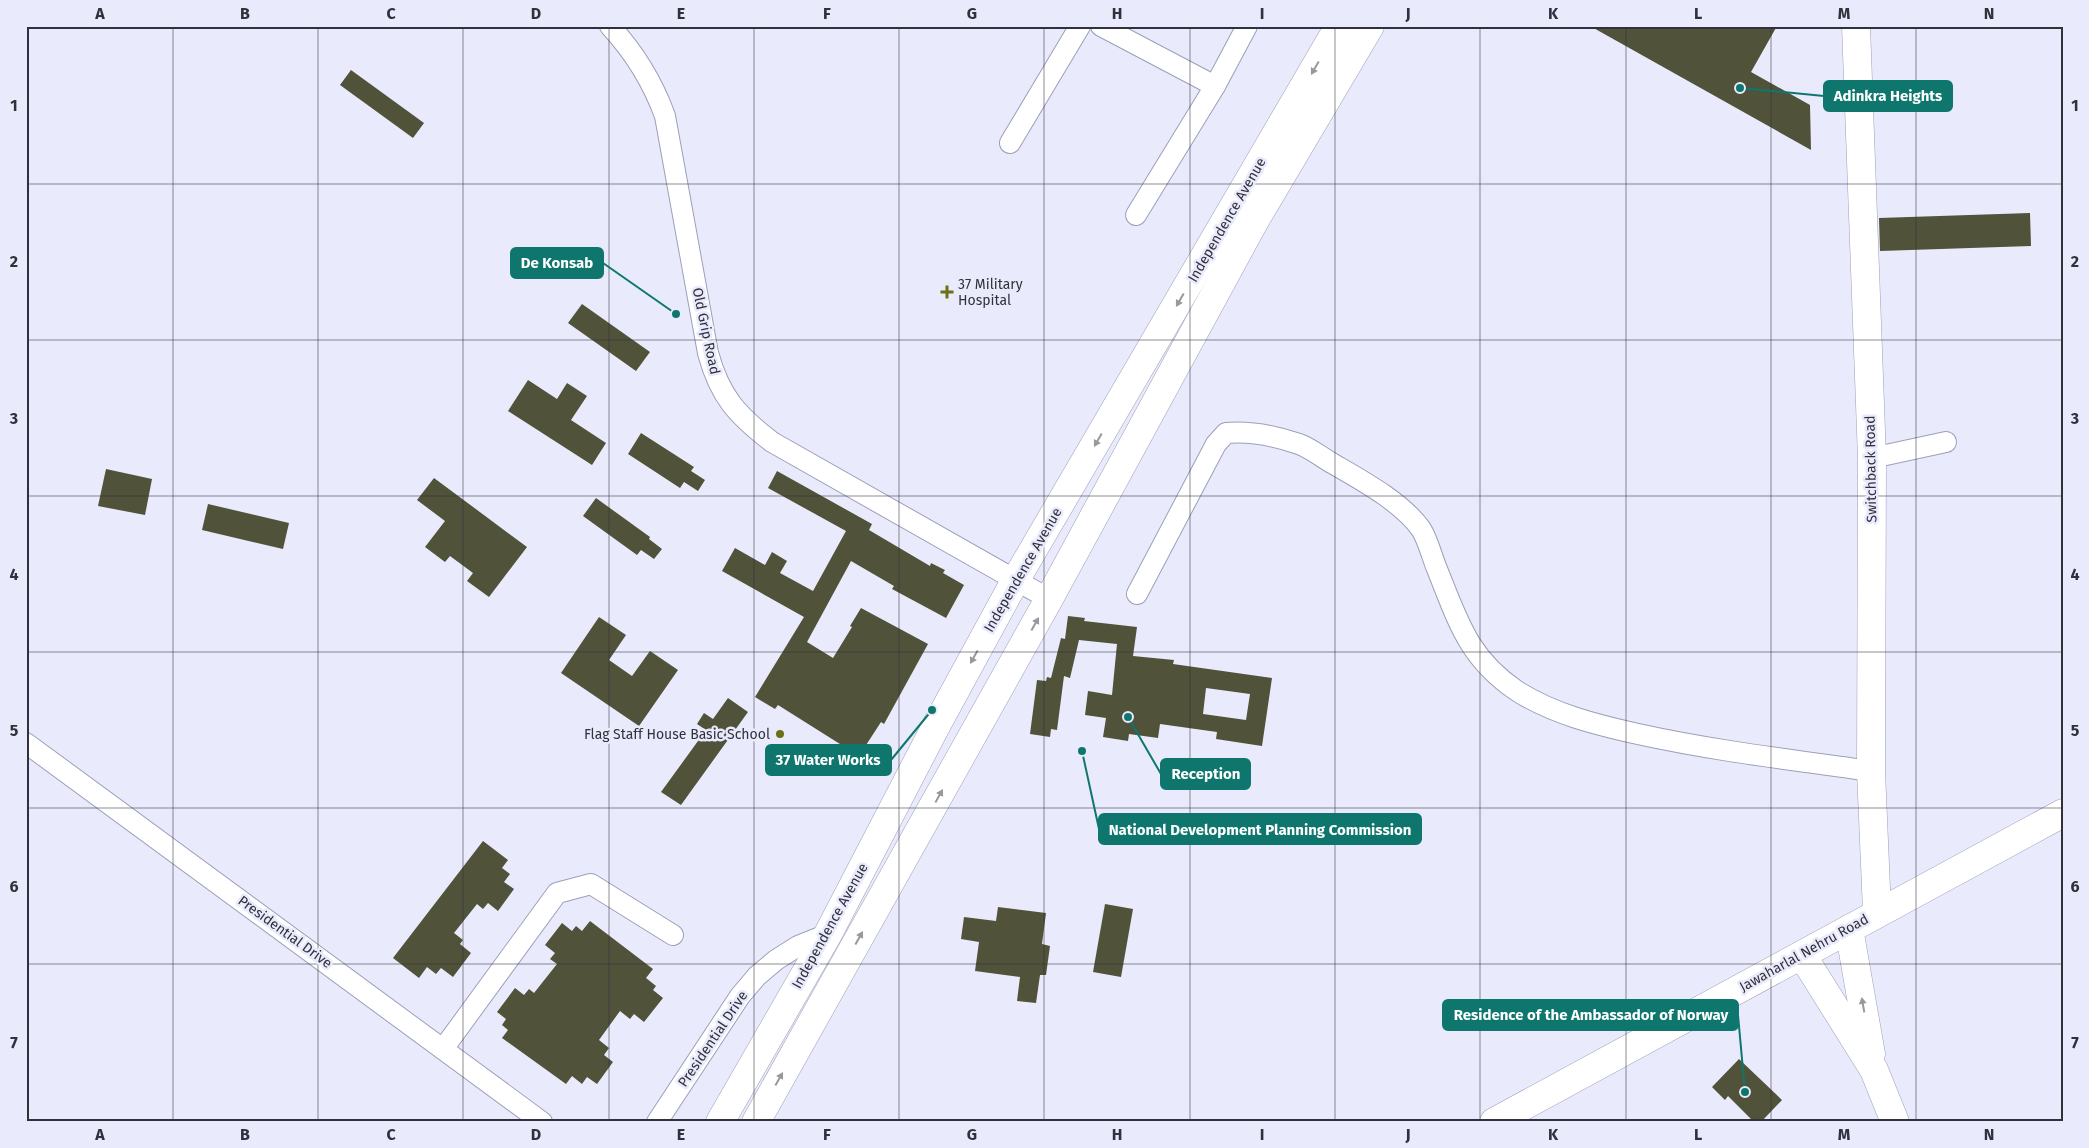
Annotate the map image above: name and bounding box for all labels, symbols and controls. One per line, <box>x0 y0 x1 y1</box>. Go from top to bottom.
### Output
text: A <box>94 4 105 23</box>
text: B <box>240 4 250 23</box>
text: C <box>386 4 396 23</box>
text: D <box>531 4 541 23</box>
text: E <box>677 4 685 23</box>
text: F <box>823 4 831 23</box>
text: G <box>967 4 977 23</box>
text: H <box>1112 4 1122 23</box>
text: I <box>1260 4 1264 23</box>
text: J <box>1404 4 1411 23</box>
text: K <box>1548 4 1559 23</box>
text: L <box>1694 4 1702 23</box>
text: M <box>1838 4 1851 23</box>
text: N <box>1984 4 1994 23</box>
one-way arrow <box>1311 61 1319 76</box>
callout: Adinkra Heights <box>1824 81 1952 111</box>
text: Adinkra Heights <box>1833 87 1942 105</box>
text: 1 <box>10 96 18 115</box>
text: 1 <box>2071 96 2079 115</box>
street label: Independence Avenue <box>1184 155 1270 285</box>
callout: De Konsab <box>511 248 603 278</box>
text: 2 <box>10 252 18 271</box>
text: 2 <box>2071 252 2079 271</box>
text: De Konsab <box>521 254 593 272</box>
place label: 37 Military Hospital <box>958 276 1023 309</box>
marker: 37 Military Hospital <box>940 285 954 299</box>
street label: Old Grip Road <box>689 286 723 376</box>
one-way arrow <box>1176 293 1185 306</box>
text: 3 <box>9 409 18 428</box>
text: 3 <box>2070 409 2079 428</box>
street label: Switchback Road <box>1862 415 1880 523</box>
one-way arrow <box>1093 433 1102 446</box>
street label: Independence Avenue <box>980 505 1066 635</box>
text: 4 <box>9 565 19 584</box>
text: 4 <box>2070 565 2080 584</box>
one-way arrow <box>1031 617 1040 630</box>
one-way arrow <box>970 649 978 664</box>
text: 5 <box>10 721 19 740</box>
text: 5 <box>2071 721 2080 740</box>
place label: Flag Staff House Basic School <box>584 726 770 743</box>
marker: Flag Staff House Basic School <box>774 728 786 740</box>
callout: 37 Water Works <box>766 745 891 775</box>
text: 37 Water Works <box>775 751 880 769</box>
callout: Reception <box>1161 759 1250 789</box>
text: Reception <box>1172 765 1240 783</box>
one-way arrow <box>934 789 943 803</box>
callout: National Development Planning Commission <box>1099 814 1421 844</box>
text: National Development Planning Commission <box>1109 821 1411 839</box>
street label: Independence Avenue <box>788 860 872 992</box>
text: 6 <box>9 877 19 896</box>
text: 6 <box>2070 877 2080 896</box>
street label: Presidential Drive <box>235 892 335 972</box>
street label: Jawaharlal Nehru Road <box>1737 910 1871 996</box>
one-way arrow <box>855 930 863 945</box>
street label: Presidential Drive <box>675 988 751 1090</box>
one-way arrow <box>1858 997 1866 1013</box>
callout: Residence of the Ambassador of Norway <box>1443 1000 1738 1030</box>
text: Residence of the Ambassador of Norway <box>1454 1006 1729 1024</box>
text: 7 <box>10 1033 18 1052</box>
text: 7 <box>2071 1033 2079 1052</box>
one-way arrow <box>775 1073 784 1086</box>
text: A <box>94 1125 105 1144</box>
text: B <box>240 1125 250 1144</box>
text: C <box>386 1125 396 1144</box>
text: D <box>531 1125 541 1144</box>
text: E <box>677 1125 685 1144</box>
text: F <box>823 1125 831 1144</box>
text: G <box>967 1125 977 1144</box>
text: H <box>1112 1125 1122 1144</box>
text: I <box>1260 1125 1264 1144</box>
text: J <box>1404 1125 1411 1144</box>
text: K <box>1548 1125 1559 1144</box>
text: L <box>1694 1125 1702 1144</box>
text: M <box>1838 1125 1851 1144</box>
text: N <box>1984 1125 1994 1144</box>

